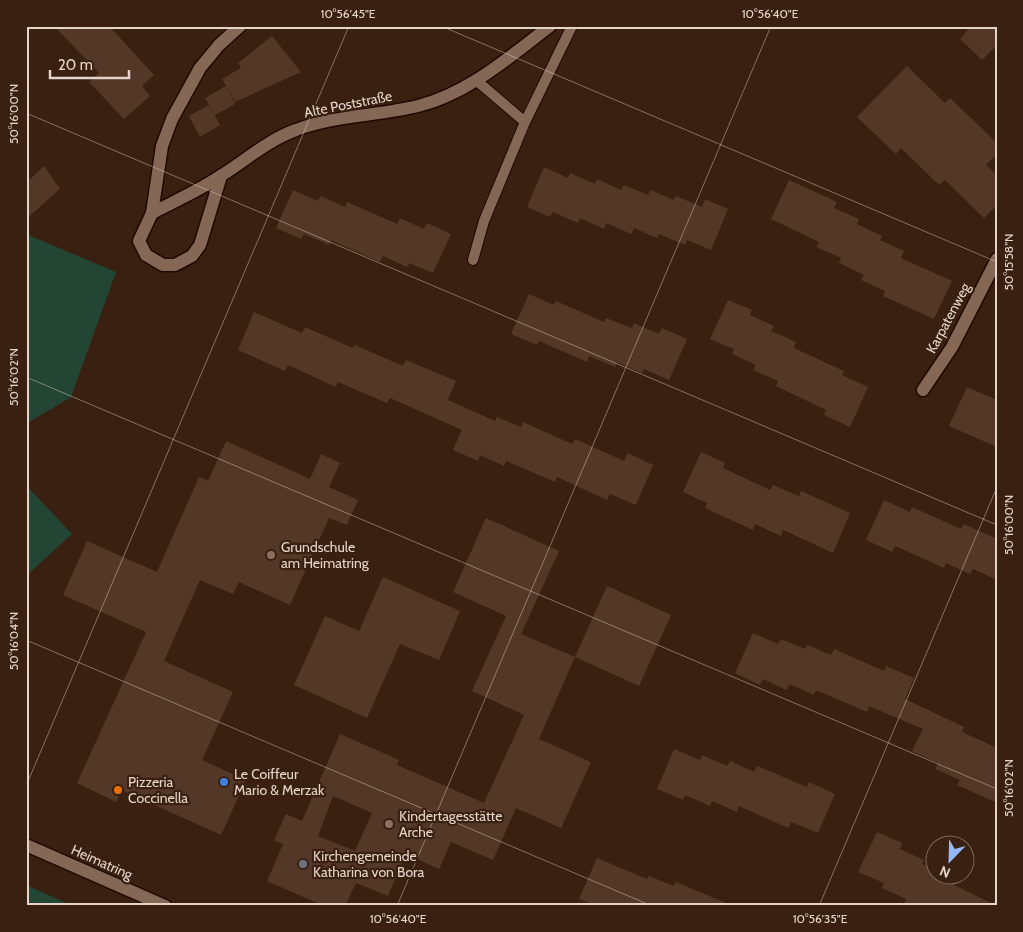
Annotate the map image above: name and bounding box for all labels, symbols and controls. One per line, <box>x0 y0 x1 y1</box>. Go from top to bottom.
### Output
text: 10°56'45"E <box>321 6 376 21</box>
text: 10°56'40"E <box>742 6 799 21</box>
scale bar <box>50 48 129 80</box>
text: 20 m <box>58 56 93 74</box>
text: 50°16'00"N <box>6 84 21 144</box>
street label: Alte Poststraße <box>302 87 394 121</box>
text: 50°15'58"N <box>1001 234 1016 290</box>
street label: Karpatenweg <box>922 279 975 356</box>
text: 50°16'02"N <box>6 348 21 406</box>
text: 50°16'00"N <box>1001 495 1016 555</box>
place label: Grundschule am Heimatring <box>281 538 370 572</box>
marker: Grundschule am Heimatring <box>265 549 277 561</box>
text: 50°16'04"N <box>6 612 21 670</box>
text: 50°16'02"N <box>1001 759 1016 817</box>
place label: Le Coiffeur Mario & Merzak <box>234 765 325 799</box>
place label: Pizzeria Coccinella <box>128 773 188 807</box>
marker: Le Coiffeur Mario & Merzak <box>218 776 230 788</box>
marker: Pizzeria Coccinella <box>112 784 124 796</box>
place label: Kindertagesstätte Arche <box>399 807 502 841</box>
marker: Kindertagesstätte Arche <box>383 818 395 830</box>
north arrow <box>926 834 976 884</box>
street label: Heimatring <box>68 840 137 884</box>
place label: Kirchengemeinde Katharina von Bora <box>313 847 424 881</box>
marker: Kirchengemeinde Katharina von Bora <box>297 858 309 870</box>
text: N <box>937 862 953 882</box>
text: 10°56'40"E <box>370 911 427 926</box>
text: 10°56'35"E <box>793 911 848 926</box>

